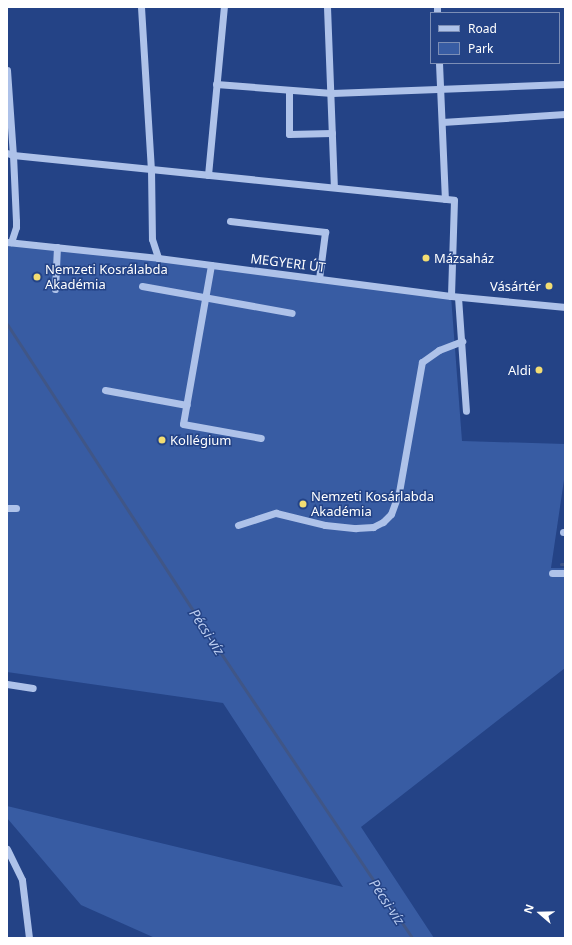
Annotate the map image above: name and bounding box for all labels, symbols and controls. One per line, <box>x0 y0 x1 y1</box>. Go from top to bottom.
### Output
legend <box>430 12 560 64</box>
text: Road <box>468 20 497 37</box>
text: Park <box>468 40 493 57</box>
place label: Mázsaház <box>434 250 494 266</box>
street label: MEGYERI ÚT <box>249 251 327 275</box>
marker: Mázsaház <box>421 253 431 263</box>
place label: Nemzeti Kosrálabda Akadémia <box>45 262 168 293</box>
marker: Nemzeti Kosrálabda Akadémia <box>32 272 42 282</box>
place label: Vásártér <box>490 278 541 294</box>
marker: Vásártér <box>544 281 554 291</box>
place label: Aldi <box>508 362 531 378</box>
marker: Aldi <box>534 365 544 375</box>
place label: Kollégium <box>170 432 231 448</box>
marker: Kollégium <box>157 435 167 445</box>
place label: Nemzeti Kosárlabda Akadémia <box>311 489 434 520</box>
marker: Nemzeti Kosárlabda Akadémia <box>298 499 308 509</box>
water label: Pécsi-víz <box>186 606 228 658</box>
water label: Pécsi-víz <box>366 876 408 928</box>
north arrow <box>520 893 560 933</box>
text: N <box>520 902 537 916</box>

